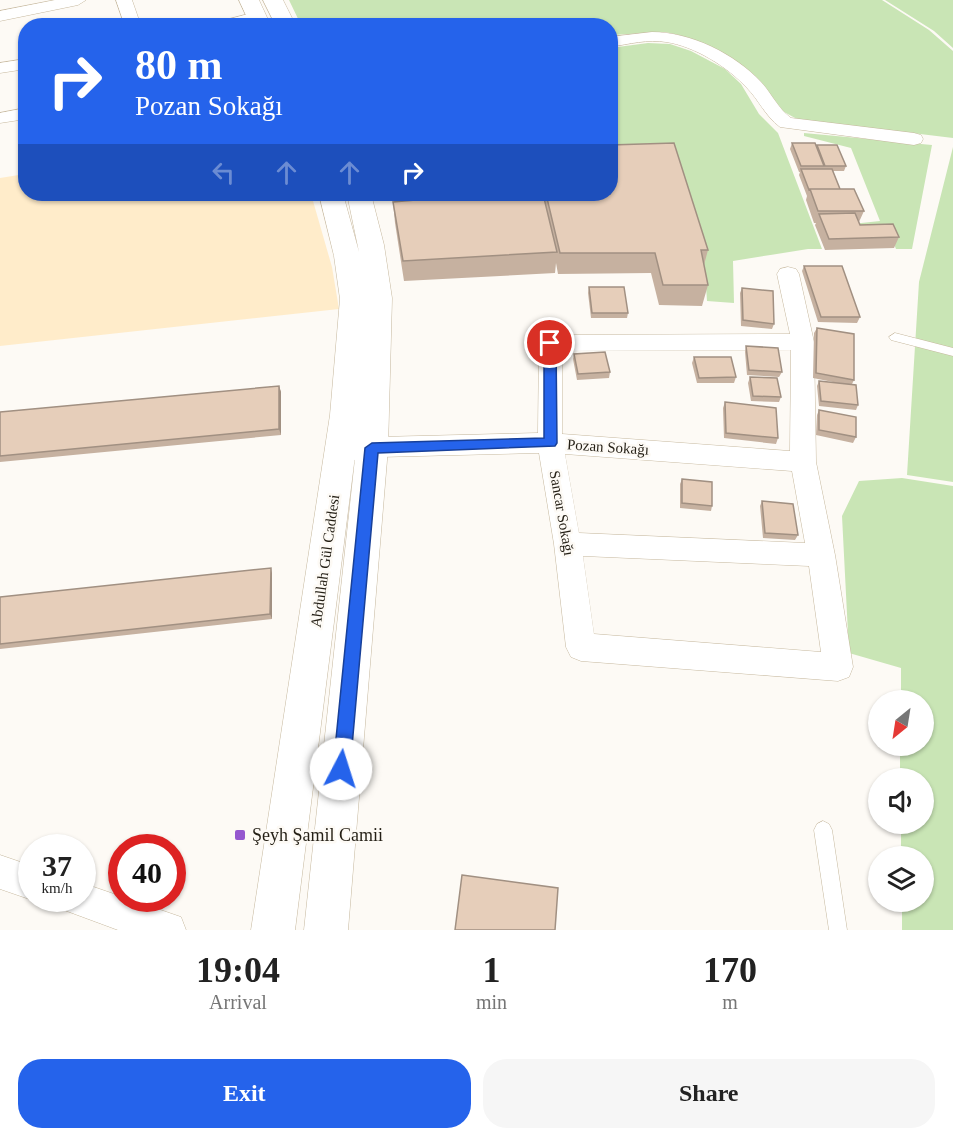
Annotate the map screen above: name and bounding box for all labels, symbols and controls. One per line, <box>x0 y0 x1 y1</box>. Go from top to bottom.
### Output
icon: right <box>36 42 114 120</box>
text: 80 m <box>135 42 223 88</box>
text: Pozan Sokağı <box>135 91 283 121</box>
icon: left <box>207 156 240 189</box>
icon: ahead <box>270 156 303 189</box>
icon: ahead <box>333 156 366 189</box>
icon: right <box>396 156 429 189</box>
pin <box>524 317 575 368</box>
icon: arrive <box>533 326 566 359</box>
street label: Pozan Sokağı <box>567 436 649 458</box>
street label: Sancar Sokağı <box>547 469 577 557</box>
street label: Abdullah Gül Caddesi <box>308 493 342 629</box>
north arrow <box>868 690 934 756</box>
map controls <box>868 690 934 912</box>
position arrow <box>309 737 373 801</box>
button: sound <box>868 768 934 834</box>
place label: Şeyh Şamil Camii <box>252 825 383 845</box>
marker: Şeyh Şamil Camii <box>233 828 247 842</box>
speed limit sign: 40 <box>108 834 186 912</box>
button: layers <box>868 846 934 912</box>
text: 37 <box>42 849 72 882</box>
text: km/h <box>42 880 72 896</box>
text: 19:04 <box>196 950 280 990</box>
text: 1 <box>483 950 501 990</box>
text: 170 <box>703 950 757 990</box>
text: Arrival <box>209 991 267 1013</box>
text: min <box>476 991 507 1013</box>
text: m <box>722 991 738 1013</box>
button: Exit <box>18 1059 471 1128</box>
button: Share <box>483 1059 935 1128</box>

